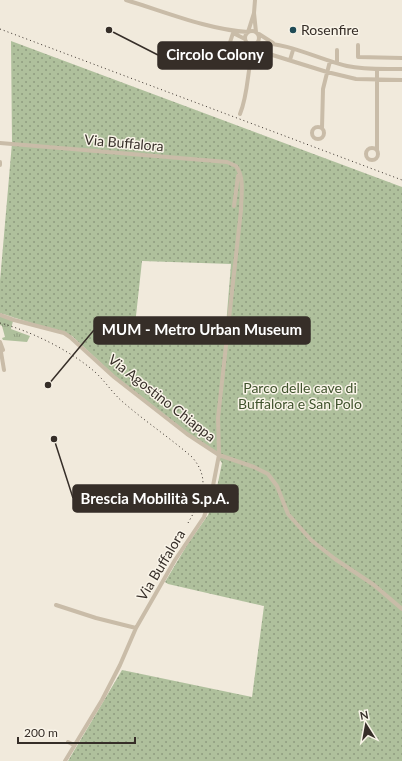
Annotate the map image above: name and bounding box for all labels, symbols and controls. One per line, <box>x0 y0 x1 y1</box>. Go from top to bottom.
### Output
place label: Rosenfire <box>301 21 359 38</box>
marker: Rosenfire <box>288 25 298 35</box>
callout: Circolo Colony <box>158 42 272 69</box>
text: Circolo Colony <box>166 45 264 63</box>
street label: Via Buffalora <box>84 131 164 154</box>
callout: MUM - Metro Urban Museum <box>94 317 310 344</box>
text: MUM - Metro Urban Museum <box>102 320 302 338</box>
street label: Via Agostino Chiappa <box>105 350 219 445</box>
park label: Parco delle cave di Buffalora e San Polo <box>238 379 362 412</box>
callout: Brescia Mobilità S.p.A. <box>73 485 238 512</box>
text: Brescia Mobilità S.p.A. <box>80 489 230 507</box>
street label: Via Buffalora <box>133 526 188 603</box>
north arrow <box>346 705 386 745</box>
text: N <box>359 708 369 722</box>
scale bar <box>18 719 135 745</box>
text: 200 m <box>24 725 58 740</box>

